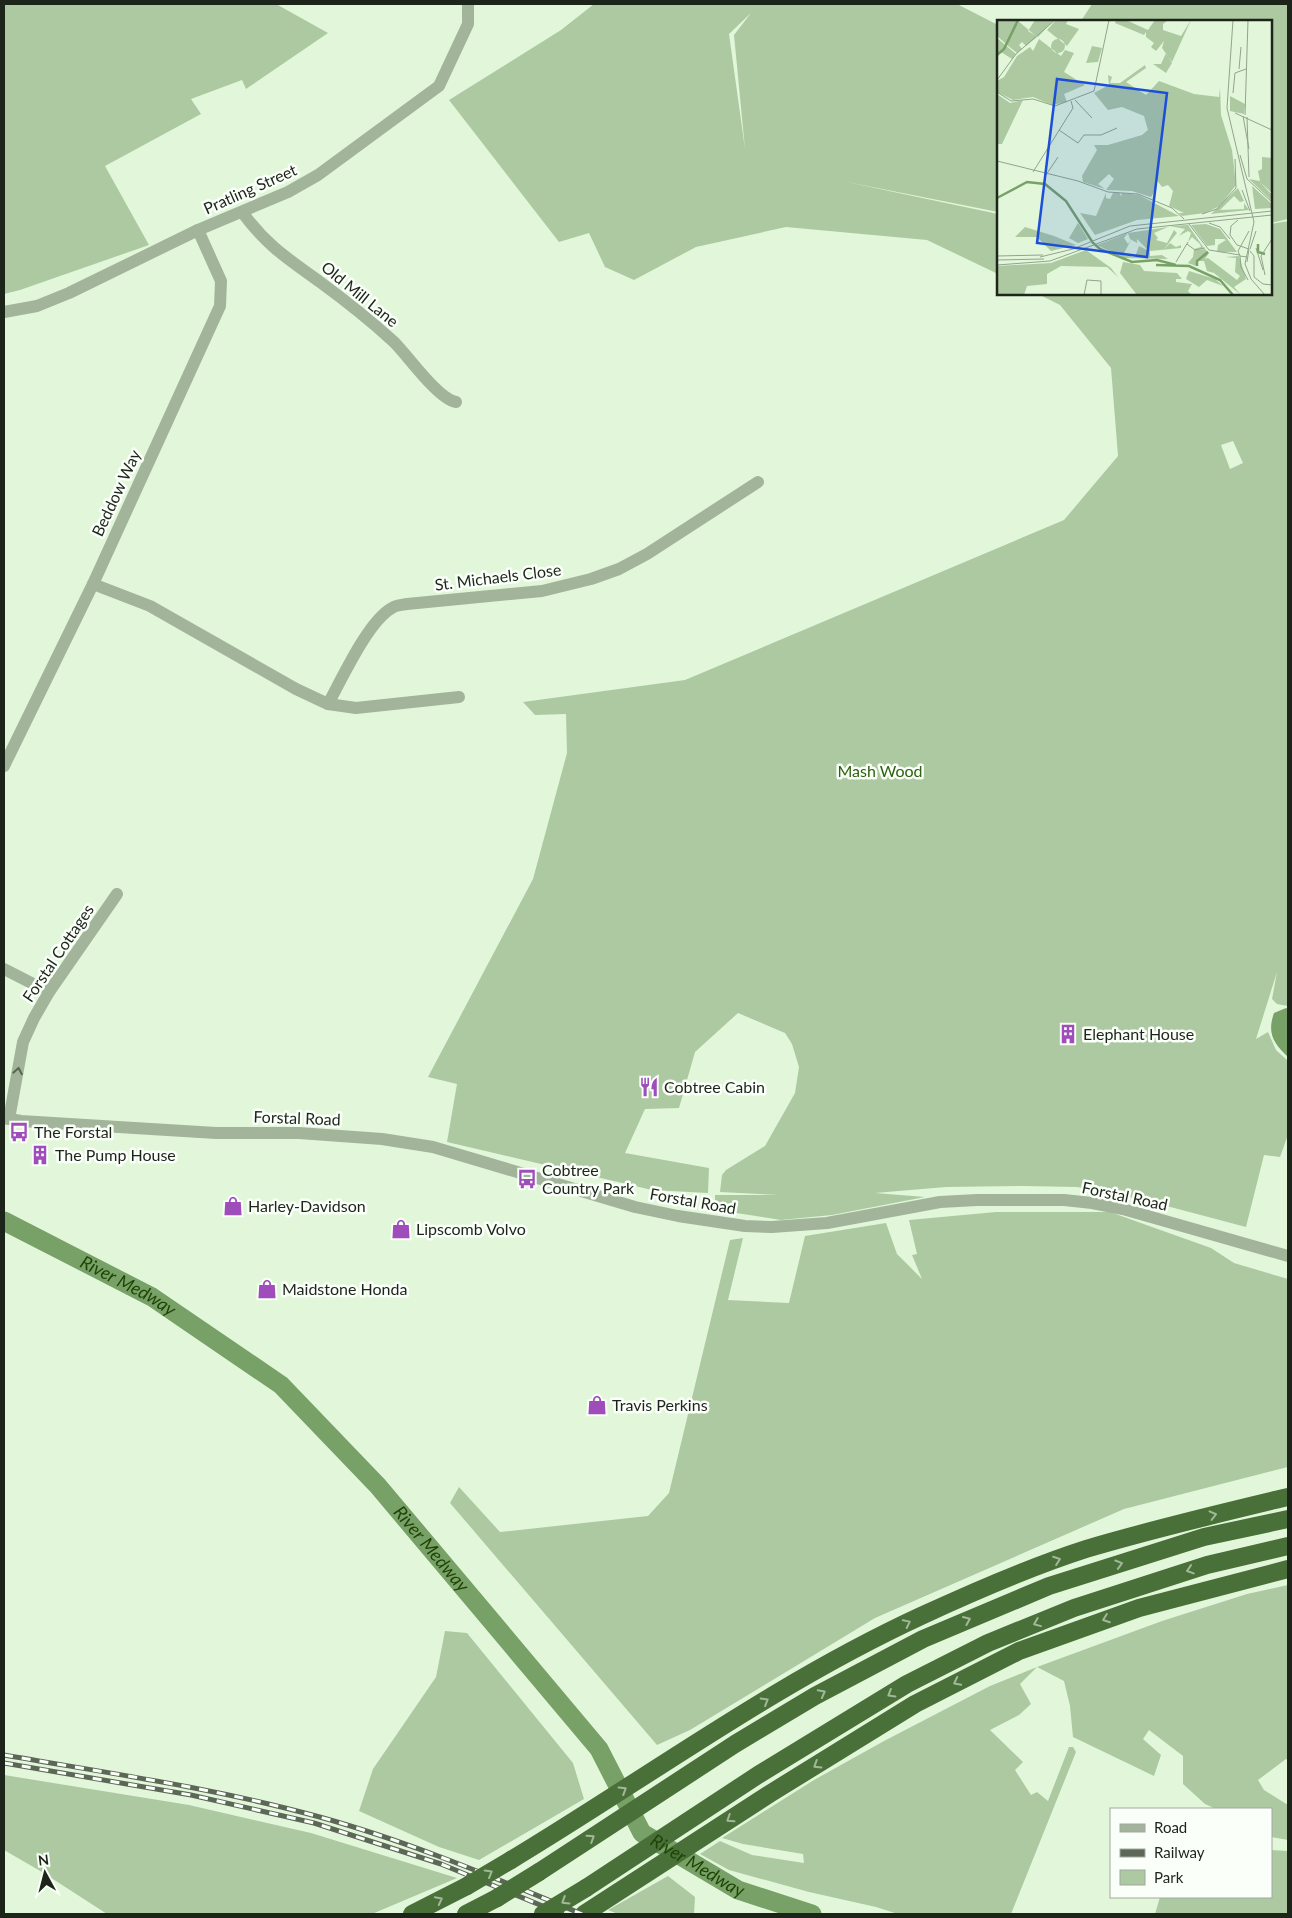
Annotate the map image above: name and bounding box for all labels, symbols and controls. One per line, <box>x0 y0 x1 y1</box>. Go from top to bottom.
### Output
inset map <box>997 20 1272 295</box>
street label: Pratling Street <box>200 159 299 218</box>
street label: Old Mill Lane <box>318 257 403 330</box>
street label: Beddow Way <box>87 446 144 539</box>
street label: St. Michaels Close <box>434 559 562 594</box>
park label: Mash Wood <box>837 761 923 780</box>
street label: Forstal Cottages <box>18 900 97 1005</box>
building icon: Elephant House <box>1057 1023 1079 1045</box>
place label: Elephant House <box>1083 1024 1194 1043</box>
one-way arrow <box>13 1067 23 1075</box>
restaurant icon: Cobtree Cabin <box>638 1076 660 1098</box>
place label: Cobtree Cabin <box>664 1077 765 1096</box>
street label: Forstal Road <box>253 1106 341 1129</box>
bus stop icon: The Forstal <box>8 1121 30 1143</box>
place label: The Forstal <box>34 1122 112 1141</box>
building icon: The Pump House <box>29 1144 51 1166</box>
place label: The Pump House <box>55 1145 176 1164</box>
place label: Cobtree Country Park <box>542 1160 635 1197</box>
bus stop icon: Cobtree Country Park <box>516 1168 538 1190</box>
street label: Forstal Road <box>1080 1177 1170 1214</box>
street label: Forstal Road <box>649 1184 738 1217</box>
shop icon: Harley-Davidson <box>222 1195 244 1217</box>
place label: Harley-Davidson <box>248 1196 366 1215</box>
shop icon: Lipscomb Volvo <box>390 1218 412 1240</box>
place label: Lipscomb Volvo <box>416 1219 526 1238</box>
water label: River Medway <box>77 1250 181 1320</box>
shop icon: Maidstone Honda <box>256 1278 278 1300</box>
place label: Maidstone Honda <box>282 1279 407 1298</box>
shop icon: Travis Perkins <box>586 1394 608 1416</box>
place label: Travis Perkins <box>612 1395 708 1414</box>
water label: River Medway <box>389 1501 474 1596</box>
one-way arrow <box>1208 1510 1217 1521</box>
one-way arrow <box>1052 1556 1061 1566</box>
one-way arrow <box>1115 1559 1123 1569</box>
one-way arrow <box>1186 1565 1195 1575</box>
one-way arrow <box>1103 1613 1111 1623</box>
one-way arrow <box>962 1616 971 1626</box>
one-way arrow <box>1033 1618 1041 1628</box>
one-way arrow <box>902 1619 911 1629</box>
one-way arrow <box>953 1676 962 1687</box>
one-way arrow <box>887 1688 896 1698</box>
one-way arrow <box>817 1689 826 1699</box>
one-way arrow <box>759 1697 768 1707</box>
one-way arrow <box>813 1758 822 1768</box>
one-way arrow <box>617 1787 626 1796</box>
legend <box>1110 1808 1272 1898</box>
one-way arrow <box>727 1813 736 1823</box>
text: Road <box>1154 1818 1187 1836</box>
water label: River Medway <box>647 1829 748 1901</box>
one-way arrow <box>586 1835 595 1844</box>
text: Railway <box>1154 1843 1205 1861</box>
north arrow <box>20 1848 70 1898</box>
text: N <box>37 1851 50 1869</box>
text: Park <box>1154 1868 1184 1886</box>
one-way arrow <box>483 1870 492 1880</box>
one-way arrow <box>561 1895 570 1905</box>
one-way arrow <box>434 1896 443 1906</box>

